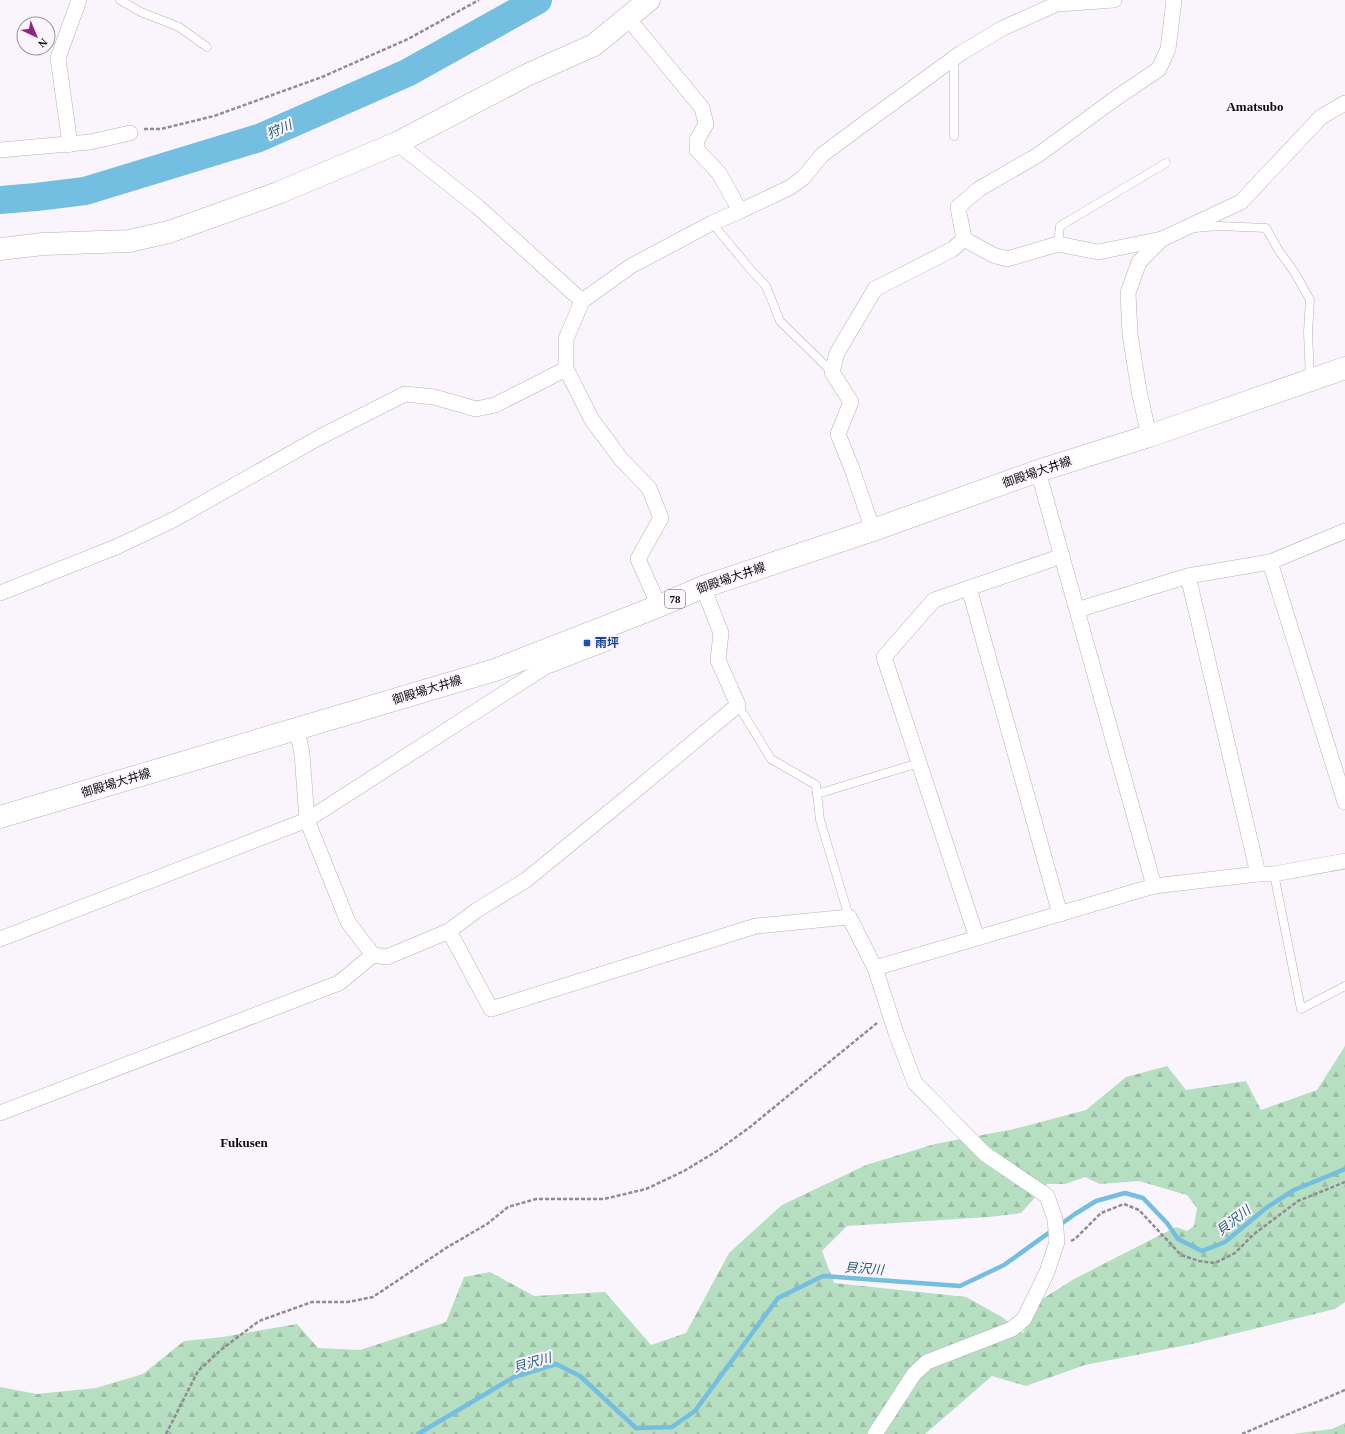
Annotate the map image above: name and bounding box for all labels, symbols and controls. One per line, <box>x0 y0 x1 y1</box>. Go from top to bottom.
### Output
north arrow <box>16 16 56 56</box>
text: N <box>36 36 50 50</box>
district label: Amatsubo <box>1226 99 1284 114</box>
water label: 狩川 <box>264 117 296 142</box>
street label: 御殿場大井線 <box>1001 454 1073 490</box>
street label: 御殿場大井線 <box>695 560 767 596</box>
road number: 78 <box>665 590 685 608</box>
place label: 雨坪 <box>595 636 619 650</box>
marker: 雨坪 <box>582 638 592 648</box>
street label: 御殿場大井線 <box>391 673 463 707</box>
street label: 御殿場大井線 <box>80 766 152 800</box>
district label: Fukusen <box>220 1135 269 1150</box>
water label: 貝沢川 <box>1213 1201 1255 1238</box>
water label: 貝沢川 <box>844 1260 886 1277</box>
water label: 貝沢川 <box>511 1349 555 1375</box>

